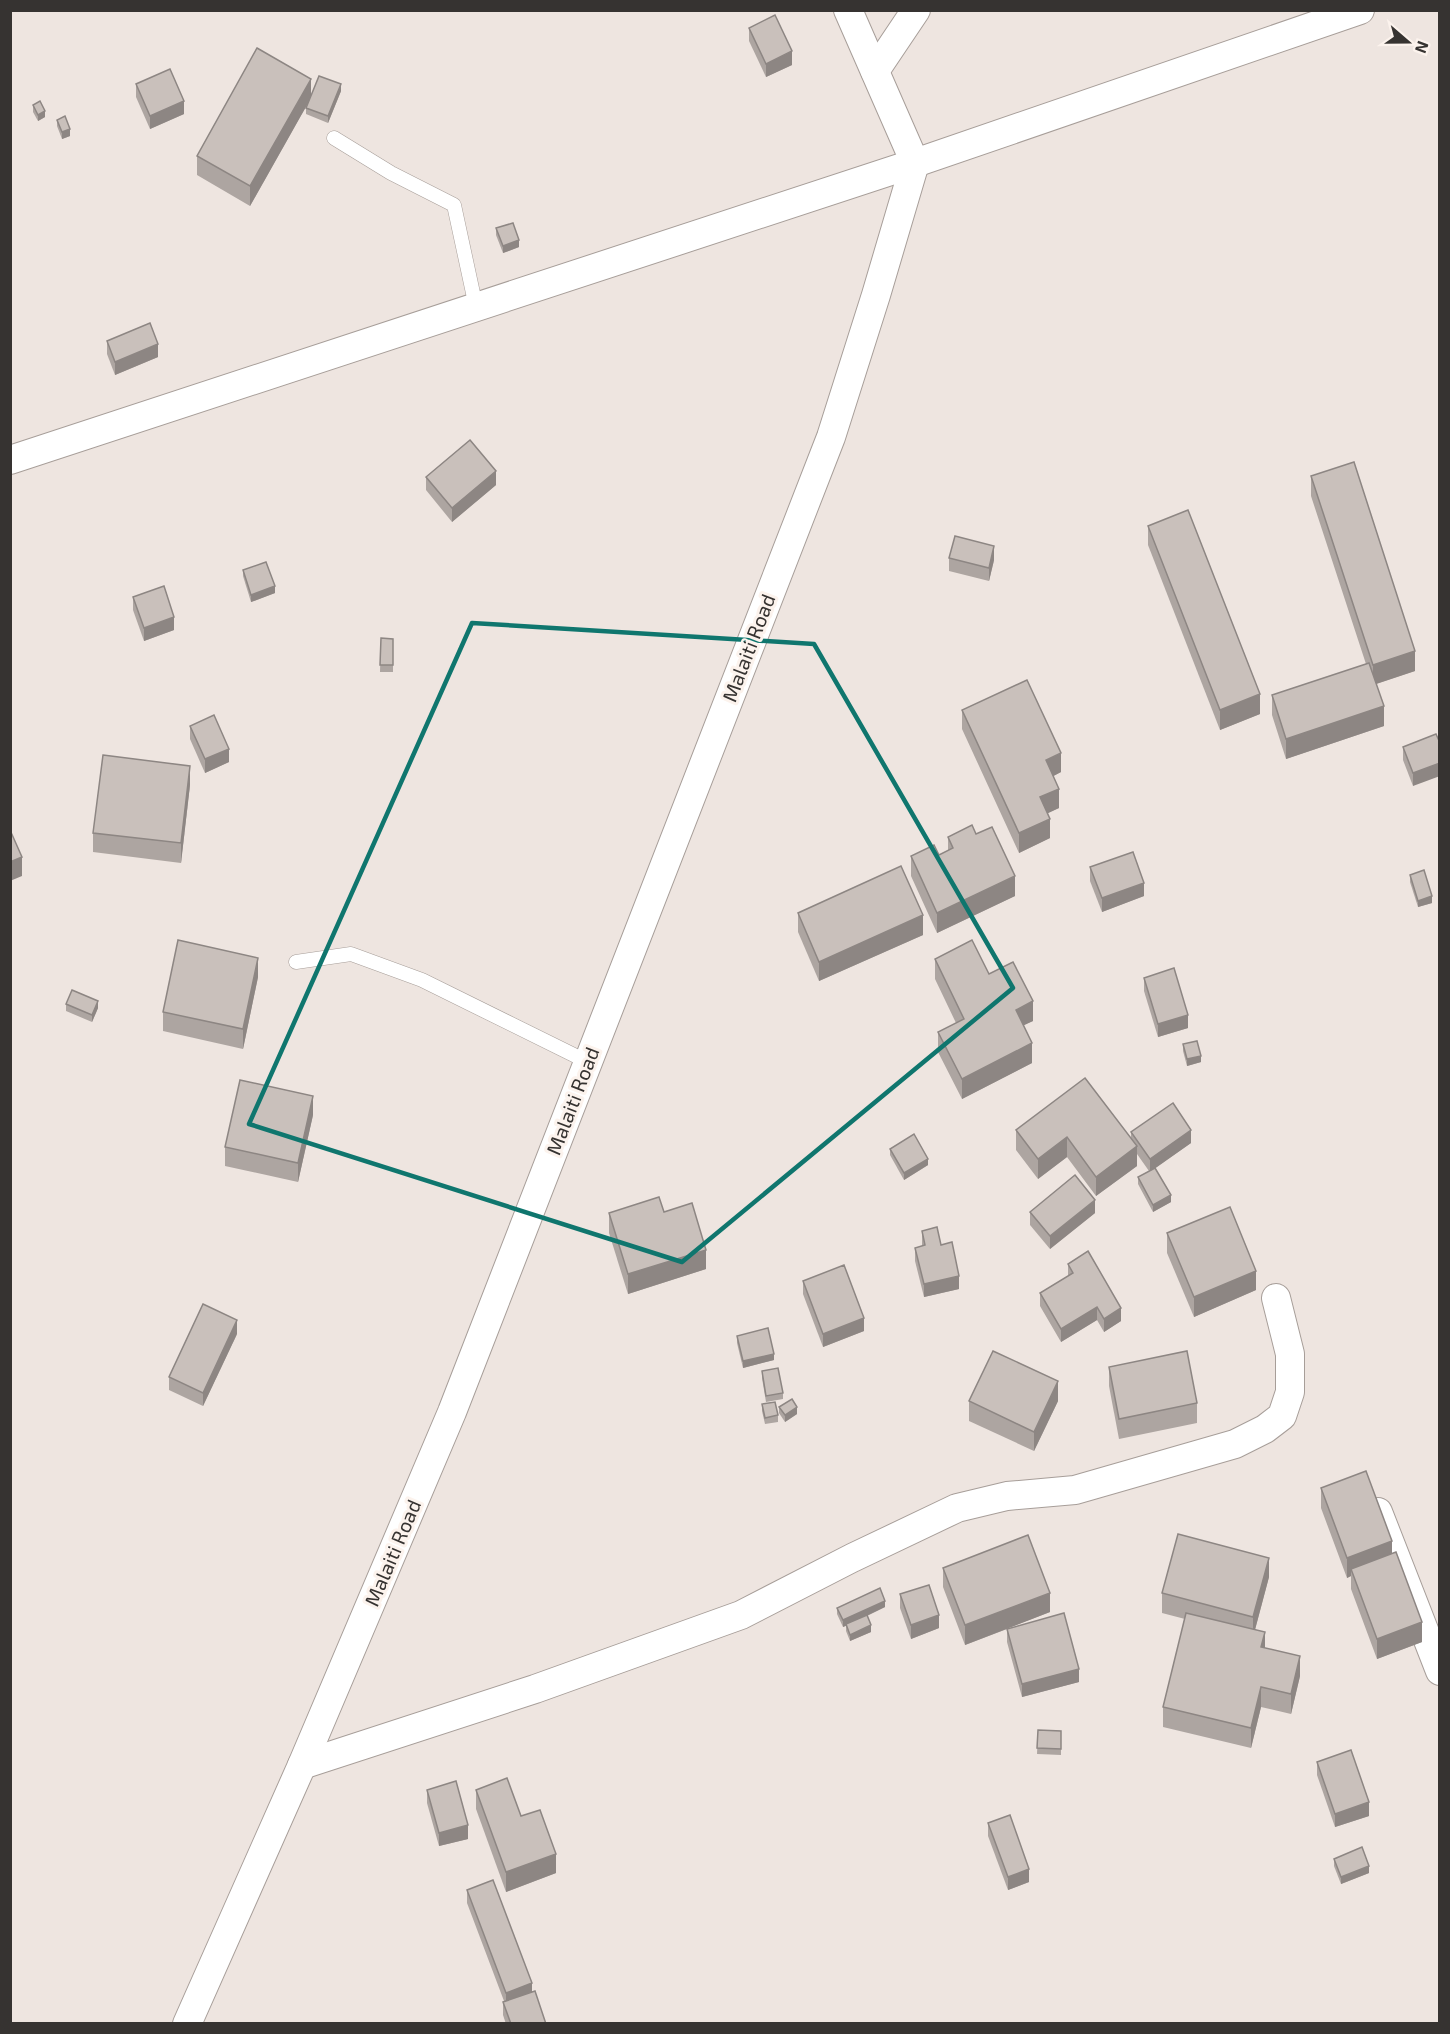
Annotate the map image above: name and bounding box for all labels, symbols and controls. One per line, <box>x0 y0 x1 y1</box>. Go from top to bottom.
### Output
north arrow <box>1378 12 1438 72</box>
text: N <box>1412 39 1433 56</box>
street label: Malaiti Road <box>717 590 780 705</box>
street label: Malaiti Road <box>541 1043 604 1158</box>
street label: Malaiti Road <box>359 1496 425 1610</box>

